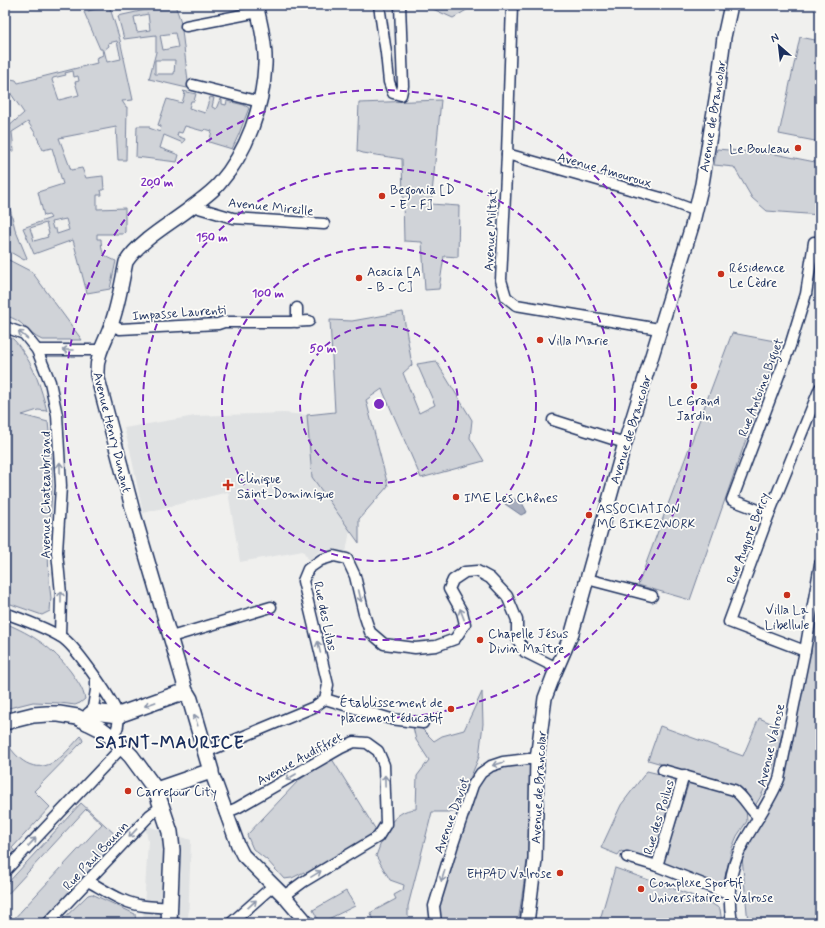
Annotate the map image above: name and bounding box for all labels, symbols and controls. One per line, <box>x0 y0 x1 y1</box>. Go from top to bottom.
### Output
north arrow <box>759 26 799 66</box>
text: N <box>768 30 781 46</box>
street label: Avenue de Brancolar <box>696 58 731 174</box>
place label: Le Bouleau <box>729 141 790 158</box>
marker: Le Bouleau <box>793 143 803 153</box>
street label: Avenue Amouroux <box>555 149 654 192</box>
text: 200 m <box>141 175 174 191</box>
place label: Begonia [D - E - F] <box>390 182 455 214</box>
street label: Avenue Miltat <box>481 188 502 272</box>
marker: Begonia [D - E - F] <box>377 191 387 201</box>
street label: Avenue Mireille <box>227 195 314 220</box>
text: 150 m <box>196 230 228 246</box>
place label: Résidence Le Cèdre <box>729 260 785 292</box>
place label: Acacia [A - B - C] <box>367 264 421 296</box>
marker: Résidence Le Cèdre <box>716 269 726 279</box>
marker: Acacia [A - B - C] <box>354 273 364 283</box>
text: 100 m <box>252 286 285 302</box>
street label: Impasse Laurenti <box>132 302 227 325</box>
one-way arrow <box>18 331 28 340</box>
place label: Villa Marie <box>548 333 609 350</box>
marker: Villa Marie <box>535 335 545 345</box>
street label: Rue Antoine Biguet <box>735 336 790 440</box>
text: 50 m <box>310 341 337 357</box>
one-way arrow <box>62 346 75 354</box>
street label: Avenue Henry Dunant <box>88 370 135 495</box>
street label: Avenue de Brancolar <box>607 372 656 486</box>
marker: Le Grand Jardin <box>689 381 699 391</box>
place label: Le Grand Jardin <box>668 393 720 425</box>
centre of rings <box>372 397 386 411</box>
street label: Avenue Chateaubriand <box>38 431 55 559</box>
one-way arrow <box>56 462 64 475</box>
place label: Clinique Saint-Dominique <box>237 471 334 503</box>
marker: Clinique Saint-Dominique <box>222 479 234 491</box>
place label: IME Les Chênes <box>464 490 558 507</box>
street label: Rue Auguste Bercy <box>723 490 774 587</box>
marker: IME Les Chênes <box>451 492 461 502</box>
place label: ASSOCIATION MC BIKE2WORK <box>597 501 696 533</box>
marker: ASSOCIATION MC BIKE2WORK <box>584 510 594 520</box>
street label: Rue des Lilas <box>309 580 340 653</box>
one-way arrow <box>356 589 364 602</box>
marker: Villa La Libellule <box>782 590 792 600</box>
one-way arrow <box>57 591 65 604</box>
place label: Villa La Libellule <box>765 602 809 634</box>
one-way arrow <box>457 608 465 620</box>
place label: Chapelle Jésus Divin Maître <box>488 626 568 658</box>
marker: Chapelle Jésus Divin Maître <box>475 635 485 645</box>
one-way arrow <box>314 641 322 654</box>
place label: Établissement de placement éducatif <box>340 694 443 727</box>
one-way arrow <box>144 701 156 709</box>
street label: Avenue Valrose <box>754 702 789 789</box>
marker: Établissement de placement éducatif <box>446 704 456 714</box>
one-way arrow <box>192 714 199 727</box>
street label: Avenue Audiffret <box>254 729 346 790</box>
street label: Avenue de Brancolar <box>528 729 551 844</box>
district label: SAINT-MAURICE <box>95 732 245 754</box>
one-way arrow <box>492 761 505 768</box>
one-way arrow <box>285 773 297 781</box>
one-way arrow <box>381 775 389 788</box>
street label: Avenue Daviot <box>431 775 474 856</box>
street label: Rue des Poilus <box>640 778 679 857</box>
place label: Carrefour City <box>136 784 217 803</box>
marker: Carrefour City <box>123 786 133 796</box>
street label: Rue Paul Bounin <box>60 818 133 894</box>
one-way arrow <box>129 828 138 838</box>
one-way arrow <box>27 837 37 847</box>
place label: EHPAD Valrose <box>467 866 552 883</box>
marker: EHPAD Valrose <box>555 868 565 878</box>
one-way arrow <box>439 869 446 882</box>
one-way arrow <box>310 870 322 878</box>
place label: Complexe Sportif Universitaire - Valrose <box>649 875 774 907</box>
marker: Complexe Sportif Universitaire - Valrose <box>636 884 646 894</box>
one-way arrow <box>247 899 257 908</box>

